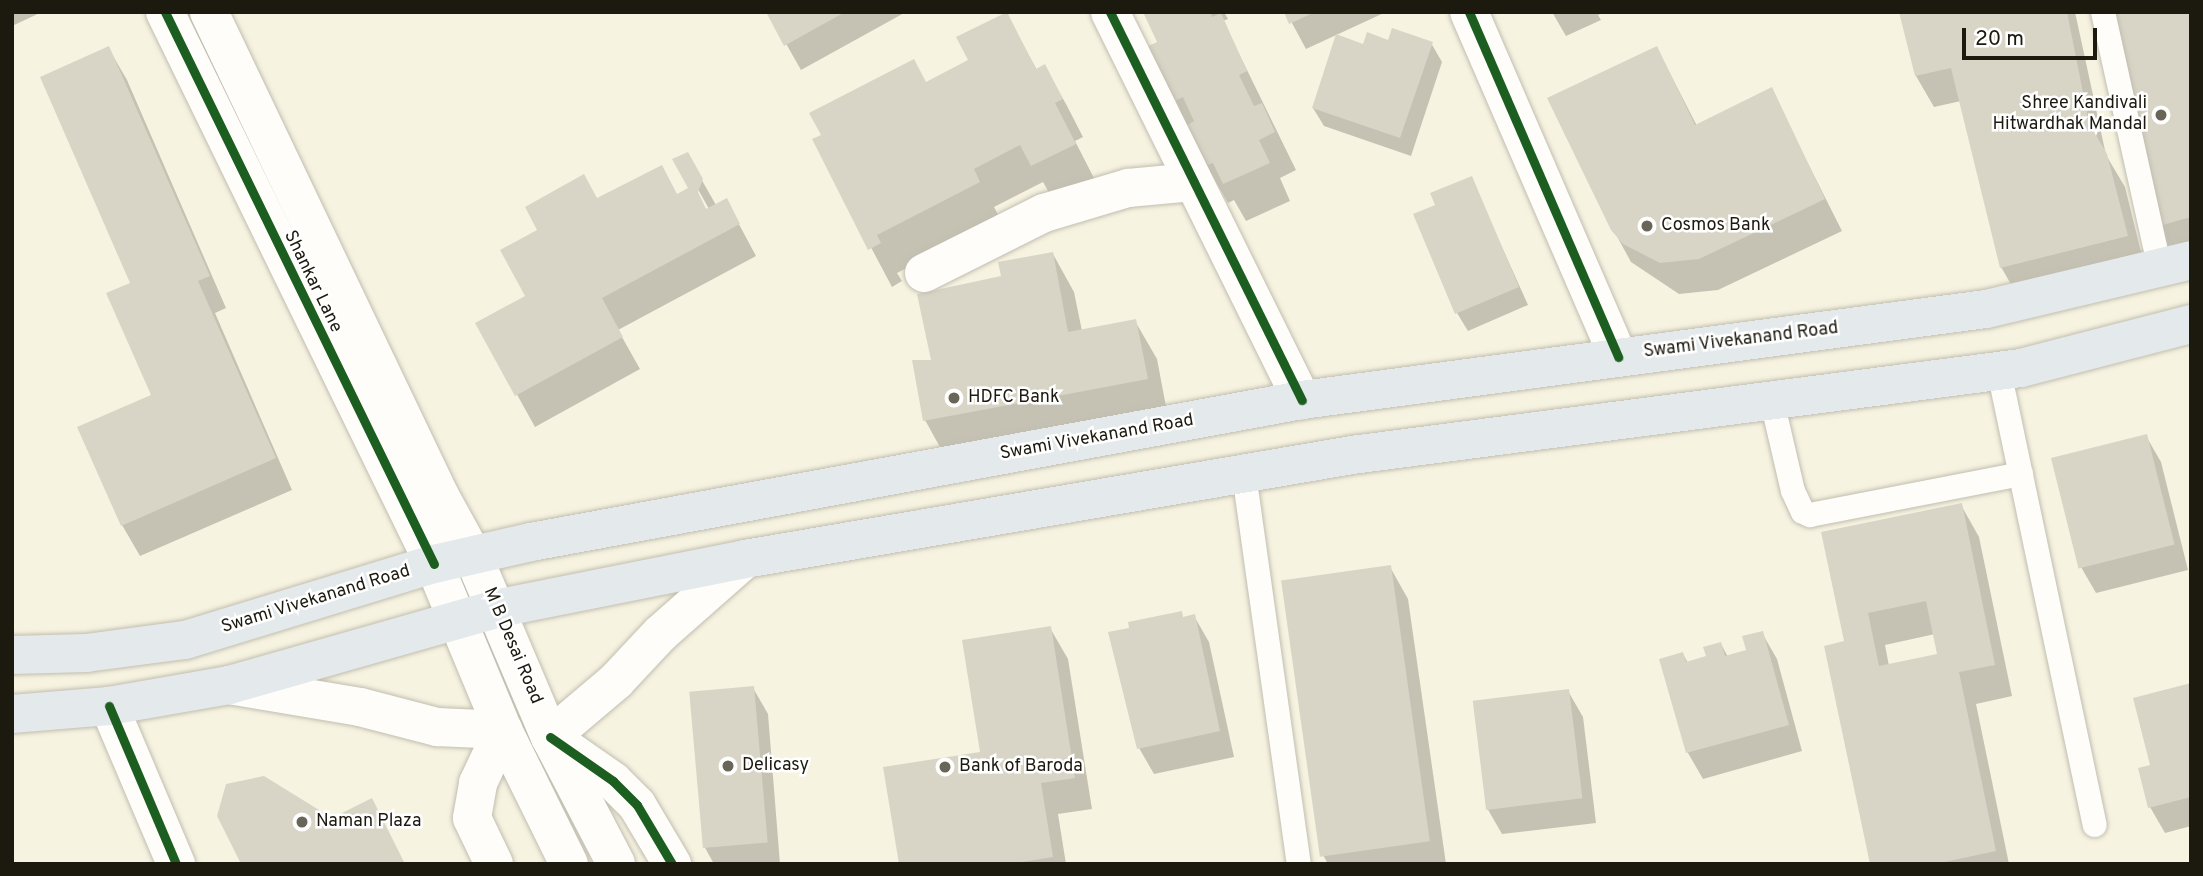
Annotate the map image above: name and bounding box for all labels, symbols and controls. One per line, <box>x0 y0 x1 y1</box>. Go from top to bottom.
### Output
scale bar <box>1965 14 2100 58</box>
text: 20 m <box>1975 26 2024 53</box>
place label: Shree Kandivali Hitwardhak Mandal <box>1992 94 2147 136</box>
marker: Shree Kandivali Hitwardhak Mandal <box>2153 107 2169 123</box>
place label: Cosmos Bank <box>1661 215 1770 237</box>
marker: Cosmos Bank <box>1639 218 1655 234</box>
street label: Shankar Lane <box>278 228 346 336</box>
street label: Swami Vivekanand Road <box>1642 318 1840 364</box>
place label: HDFC Bank <box>968 387 1060 409</box>
marker: HDFC Bank <box>946 390 962 406</box>
street label: Swami Vivekanand Road <box>998 410 1196 466</box>
street label: Swami Vivekanand Road <box>219 561 413 639</box>
street label: M B Desai Road <box>478 584 546 708</box>
place label: Delicasy <box>742 755 809 777</box>
place label: Bank of Baroda <box>959 756 1083 778</box>
marker: Delicasy <box>720 758 736 774</box>
marker: Bank of Baroda <box>937 759 953 775</box>
place label: Naman Plaza <box>316 811 421 833</box>
marker: Naman Plaza <box>294 814 310 830</box>

